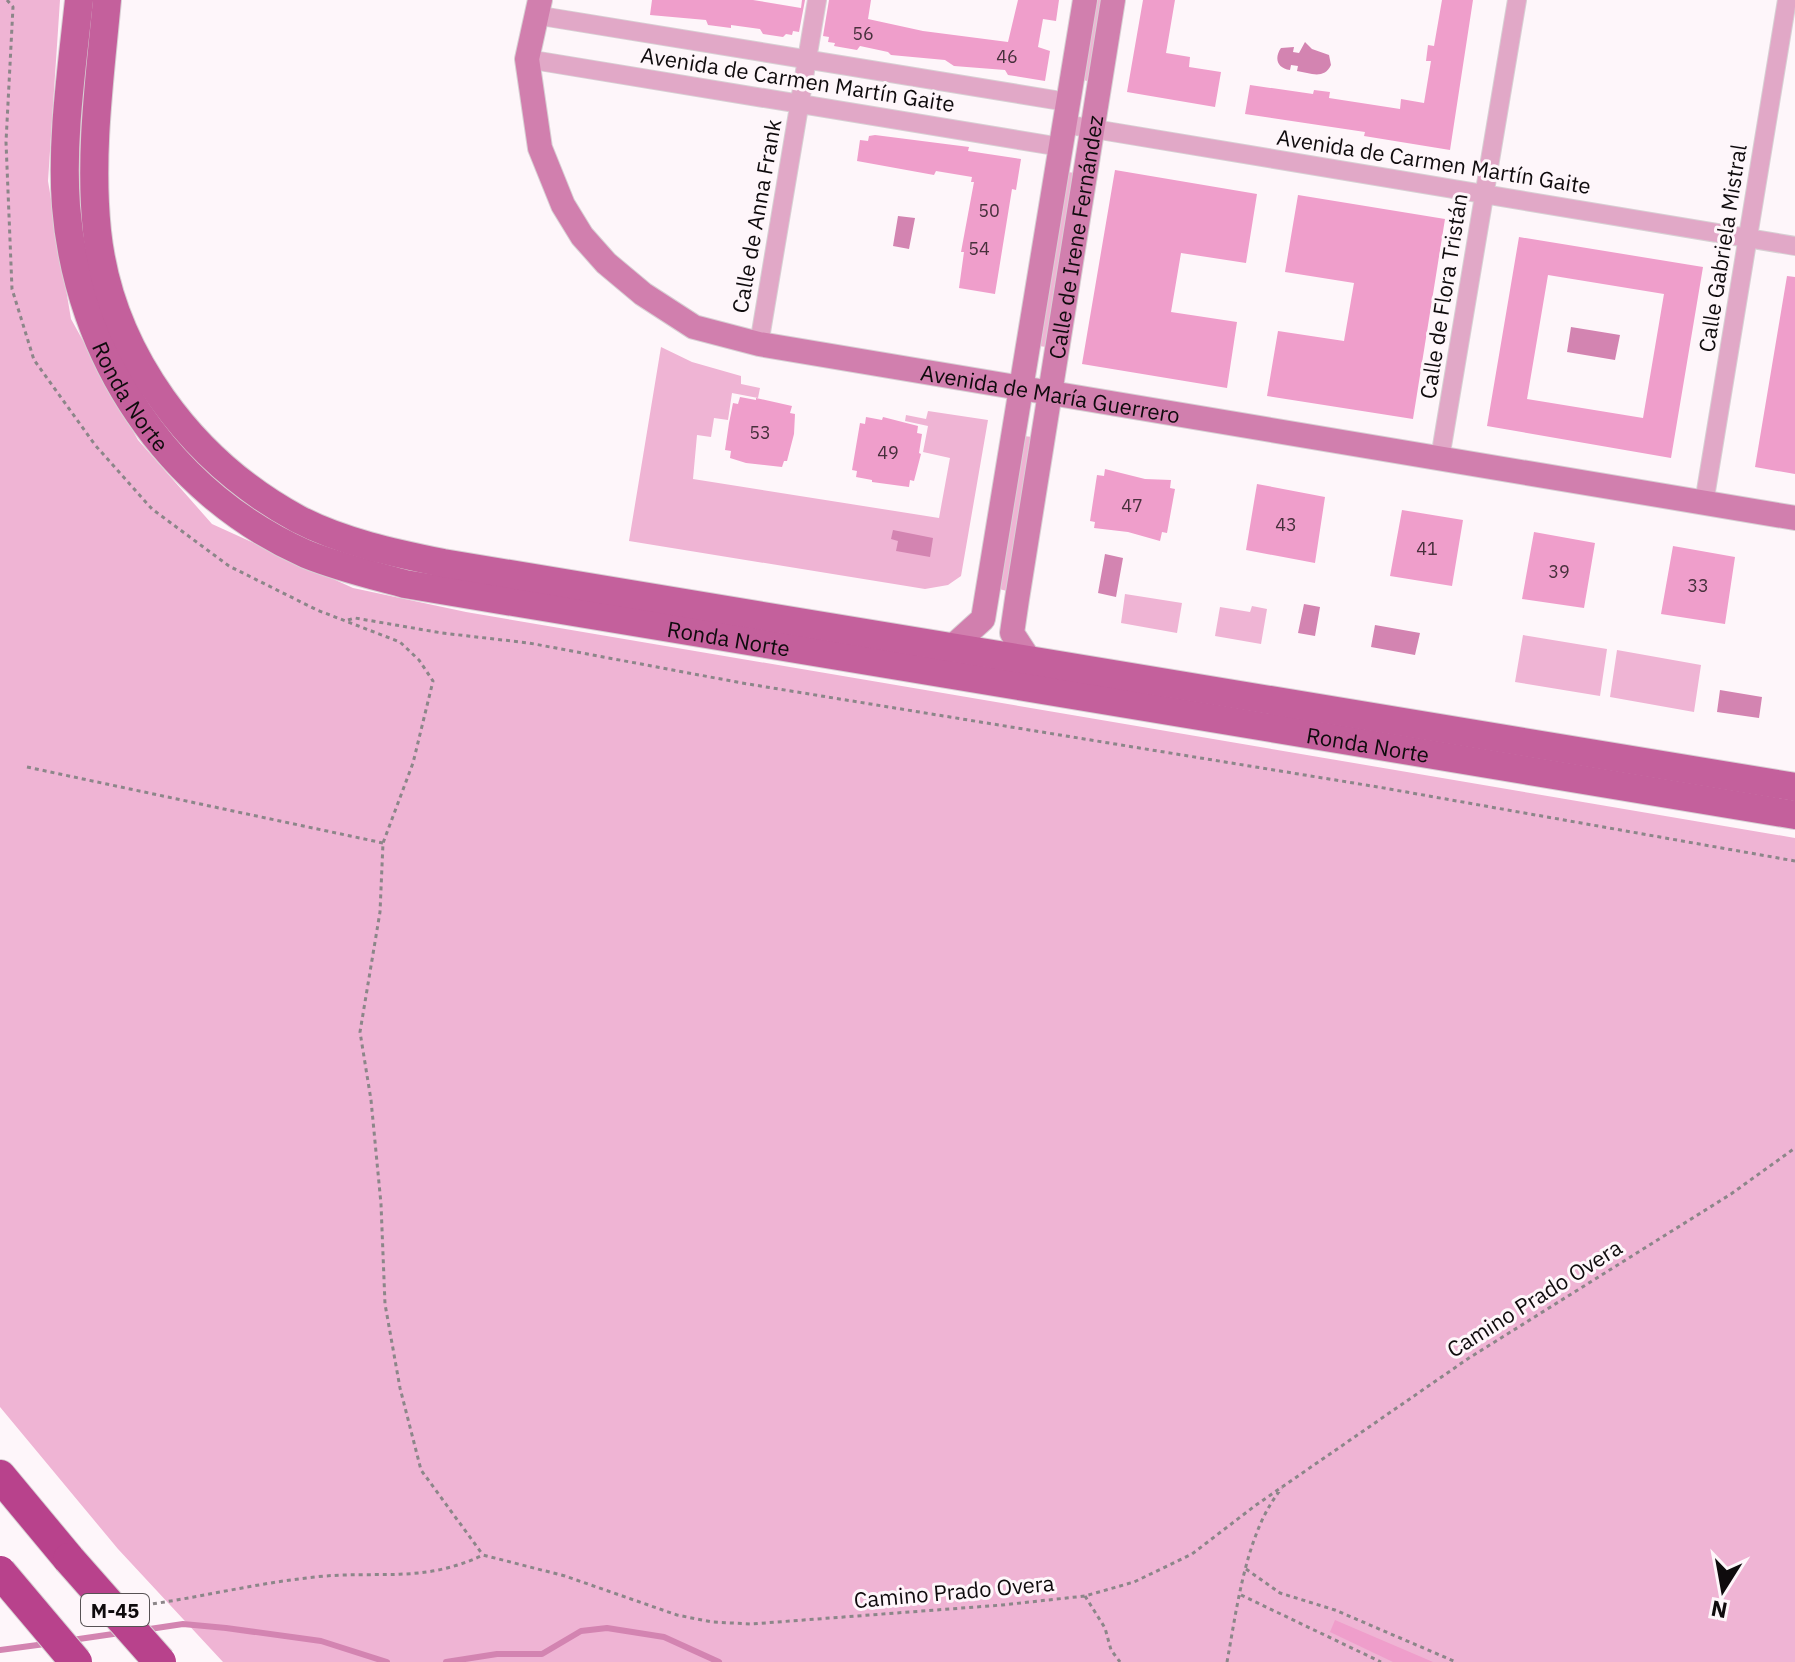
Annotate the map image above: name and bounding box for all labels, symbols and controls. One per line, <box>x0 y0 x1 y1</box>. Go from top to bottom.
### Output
house number: 56 <box>852 22 874 45</box>
street label: Avenida de Carmen Martín Gaite <box>639 40 957 118</box>
house number: 46 <box>996 45 1018 68</box>
street label: Calle de Irene Fernández <box>1041 113 1109 361</box>
street label: Calle de Anna Frank <box>725 116 787 315</box>
street label: Avenida de Carmen Martín Gaite <box>1275 122 1593 200</box>
street label: Calle Gabriela Mistral <box>1691 142 1753 354</box>
street label: Calle de Flora Tristán <box>1412 191 1474 401</box>
house number: 50 <box>978 199 1000 222</box>
house number: 54 <box>968 237 990 260</box>
street label: Ronda Norte <box>86 337 176 457</box>
street label: Avenida de María Guerrero <box>918 357 1182 429</box>
house number: 53 <box>749 421 771 444</box>
house number: 49 <box>877 441 899 464</box>
house number: 47 <box>1121 494 1143 517</box>
house number: 43 <box>1275 513 1297 536</box>
house number: 41 <box>1416 537 1438 560</box>
house number: 39 <box>1548 560 1570 583</box>
house number: 33 <box>1687 574 1709 597</box>
street label: Ronda Norte <box>665 613 792 662</box>
street label: Ronda Norte <box>1304 720 1432 769</box>
street label: Camino Prado Overa <box>1441 1232 1627 1364</box>
north arrow <box>1683 1550 1763 1630</box>
street label: Camino Prado Overa <box>852 1568 1056 1614</box>
road number: M-45 <box>81 1594 149 1626</box>
text: N <box>1708 1594 1730 1626</box>

